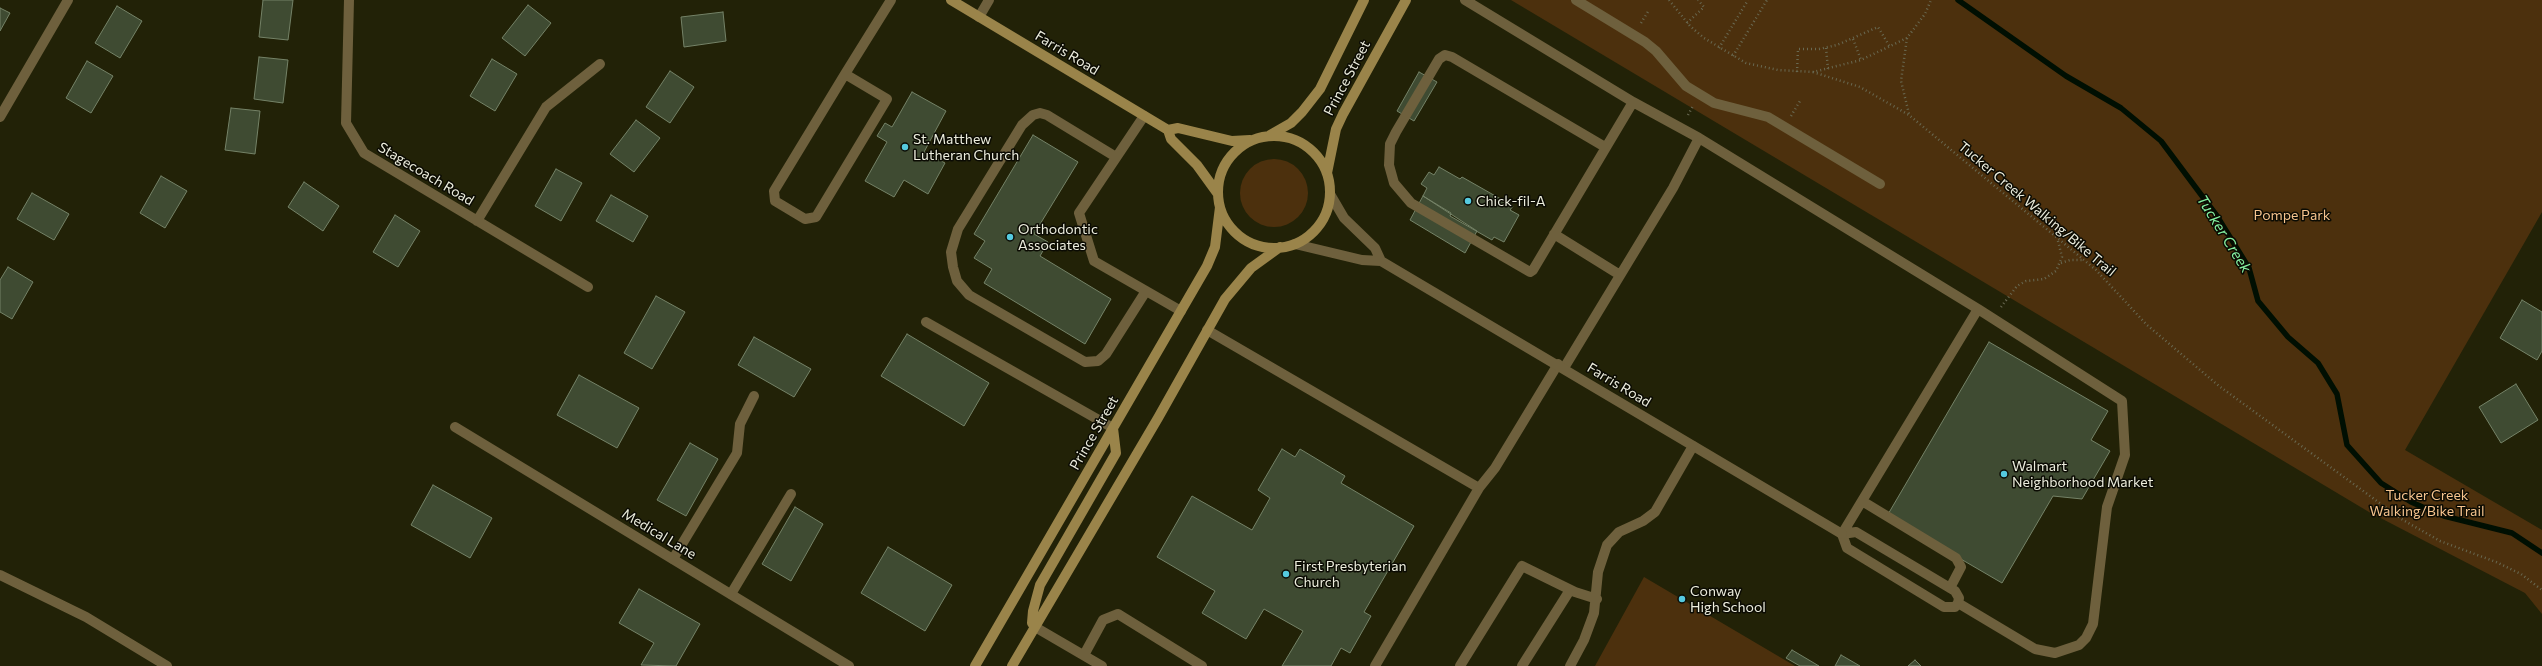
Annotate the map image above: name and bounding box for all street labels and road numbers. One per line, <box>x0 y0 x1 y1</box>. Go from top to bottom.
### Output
street label: Farris Road <box>1032 27 1102 79</box>
street label: Prince Street <box>1320 38 1374 118</box>
street label: Tucker Creek Walking/Bike Trail <box>1955 138 2119 280</box>
street label: Stagecoach Road <box>375 139 477 209</box>
street label: Farris Road <box>1584 359 1654 411</box>
street label: Prince Street <box>1066 393 1122 473</box>
street label: Medical Lane <box>619 505 699 563</box>

